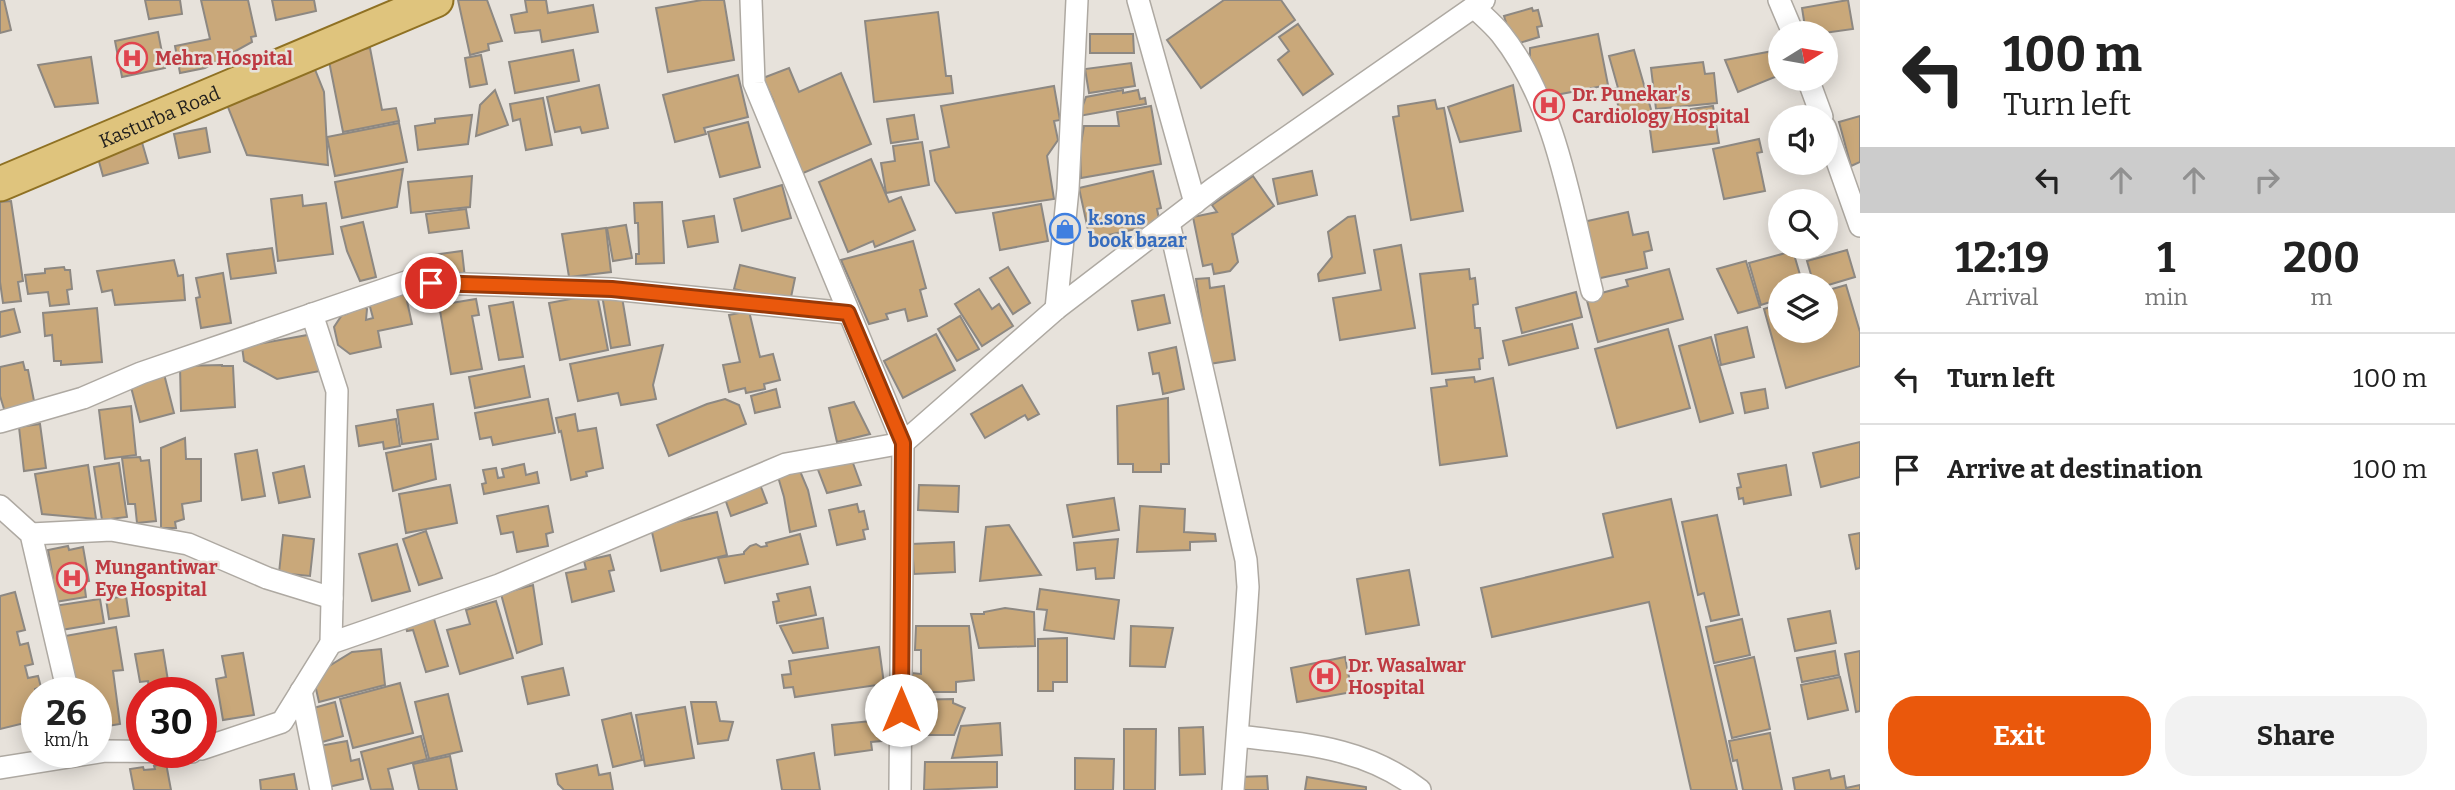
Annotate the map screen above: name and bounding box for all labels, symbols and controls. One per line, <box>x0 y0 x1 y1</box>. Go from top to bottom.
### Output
north arrow <box>1768 21 1838 91</box>
map controls <box>1768 21 1838 343</box>
text: 100 m <box>2003 25 2142 84</box>
icon: left <box>1888 28 1979 119</box>
hospital icon: Mehra Hospital <box>115 41 149 75</box>
place label: Mehra Hospital <box>155 47 293 70</box>
street label: Kasturba Road <box>96 82 223 153</box>
place label: Dr. Punekar's Cardiology Hospital <box>1572 83 1750 128</box>
text: Turn left <box>2003 85 2131 123</box>
hospital icon: Dr. Punekar's Cardiology Hospital <box>1532 88 1566 122</box>
button: sound <box>1768 105 1838 175</box>
icon: left <box>2029 161 2067 199</box>
icon: ahead <box>2102 161 2140 199</box>
icon: ahead <box>2175 161 2213 199</box>
icon: right <box>2248 161 2286 199</box>
button: search <box>1768 189 1838 259</box>
place label: k.sons book bazar <box>1088 207 1187 252</box>
shop icon: k.sons book bazar <box>1048 212 1082 246</box>
text: 12:19 <box>1955 233 2050 283</box>
text: 1 <box>2157 233 2175 283</box>
text: 200 <box>2283 233 2360 283</box>
pin <box>401 253 461 313</box>
icon: arrive <box>412 264 450 302</box>
button: layers <box>1768 273 1838 343</box>
text: Arrival <box>1966 283 2039 311</box>
text: min <box>2145 283 2188 311</box>
text: m <box>2310 283 2332 311</box>
icon: left <box>1888 360 1926 398</box>
text: Turn left <box>1947 363 2055 394</box>
text: 100 m <box>2353 363 2427 394</box>
icon: arrive <box>1888 451 1926 489</box>
text: Arrive at destination <box>1947 454 2202 485</box>
text: 100 m <box>2353 454 2427 485</box>
place label: Mungantiwar Eye Hospital <box>95 556 218 601</box>
hospital icon: Mungantiwar Eye Hospital <box>55 561 89 595</box>
place label: Dr. Wasalwar Hospital <box>1348 654 1466 699</box>
hospital icon: Dr. Wasalwar Hospital <box>1308 659 1342 693</box>
position arrow <box>864 673 938 747</box>
speed limit sign: 30 <box>126 677 217 768</box>
text: 26 <box>46 692 87 734</box>
button: Exit <box>1888 696 2151 776</box>
button: Share <box>2165 696 2427 776</box>
text: km/h <box>44 729 89 751</box>

